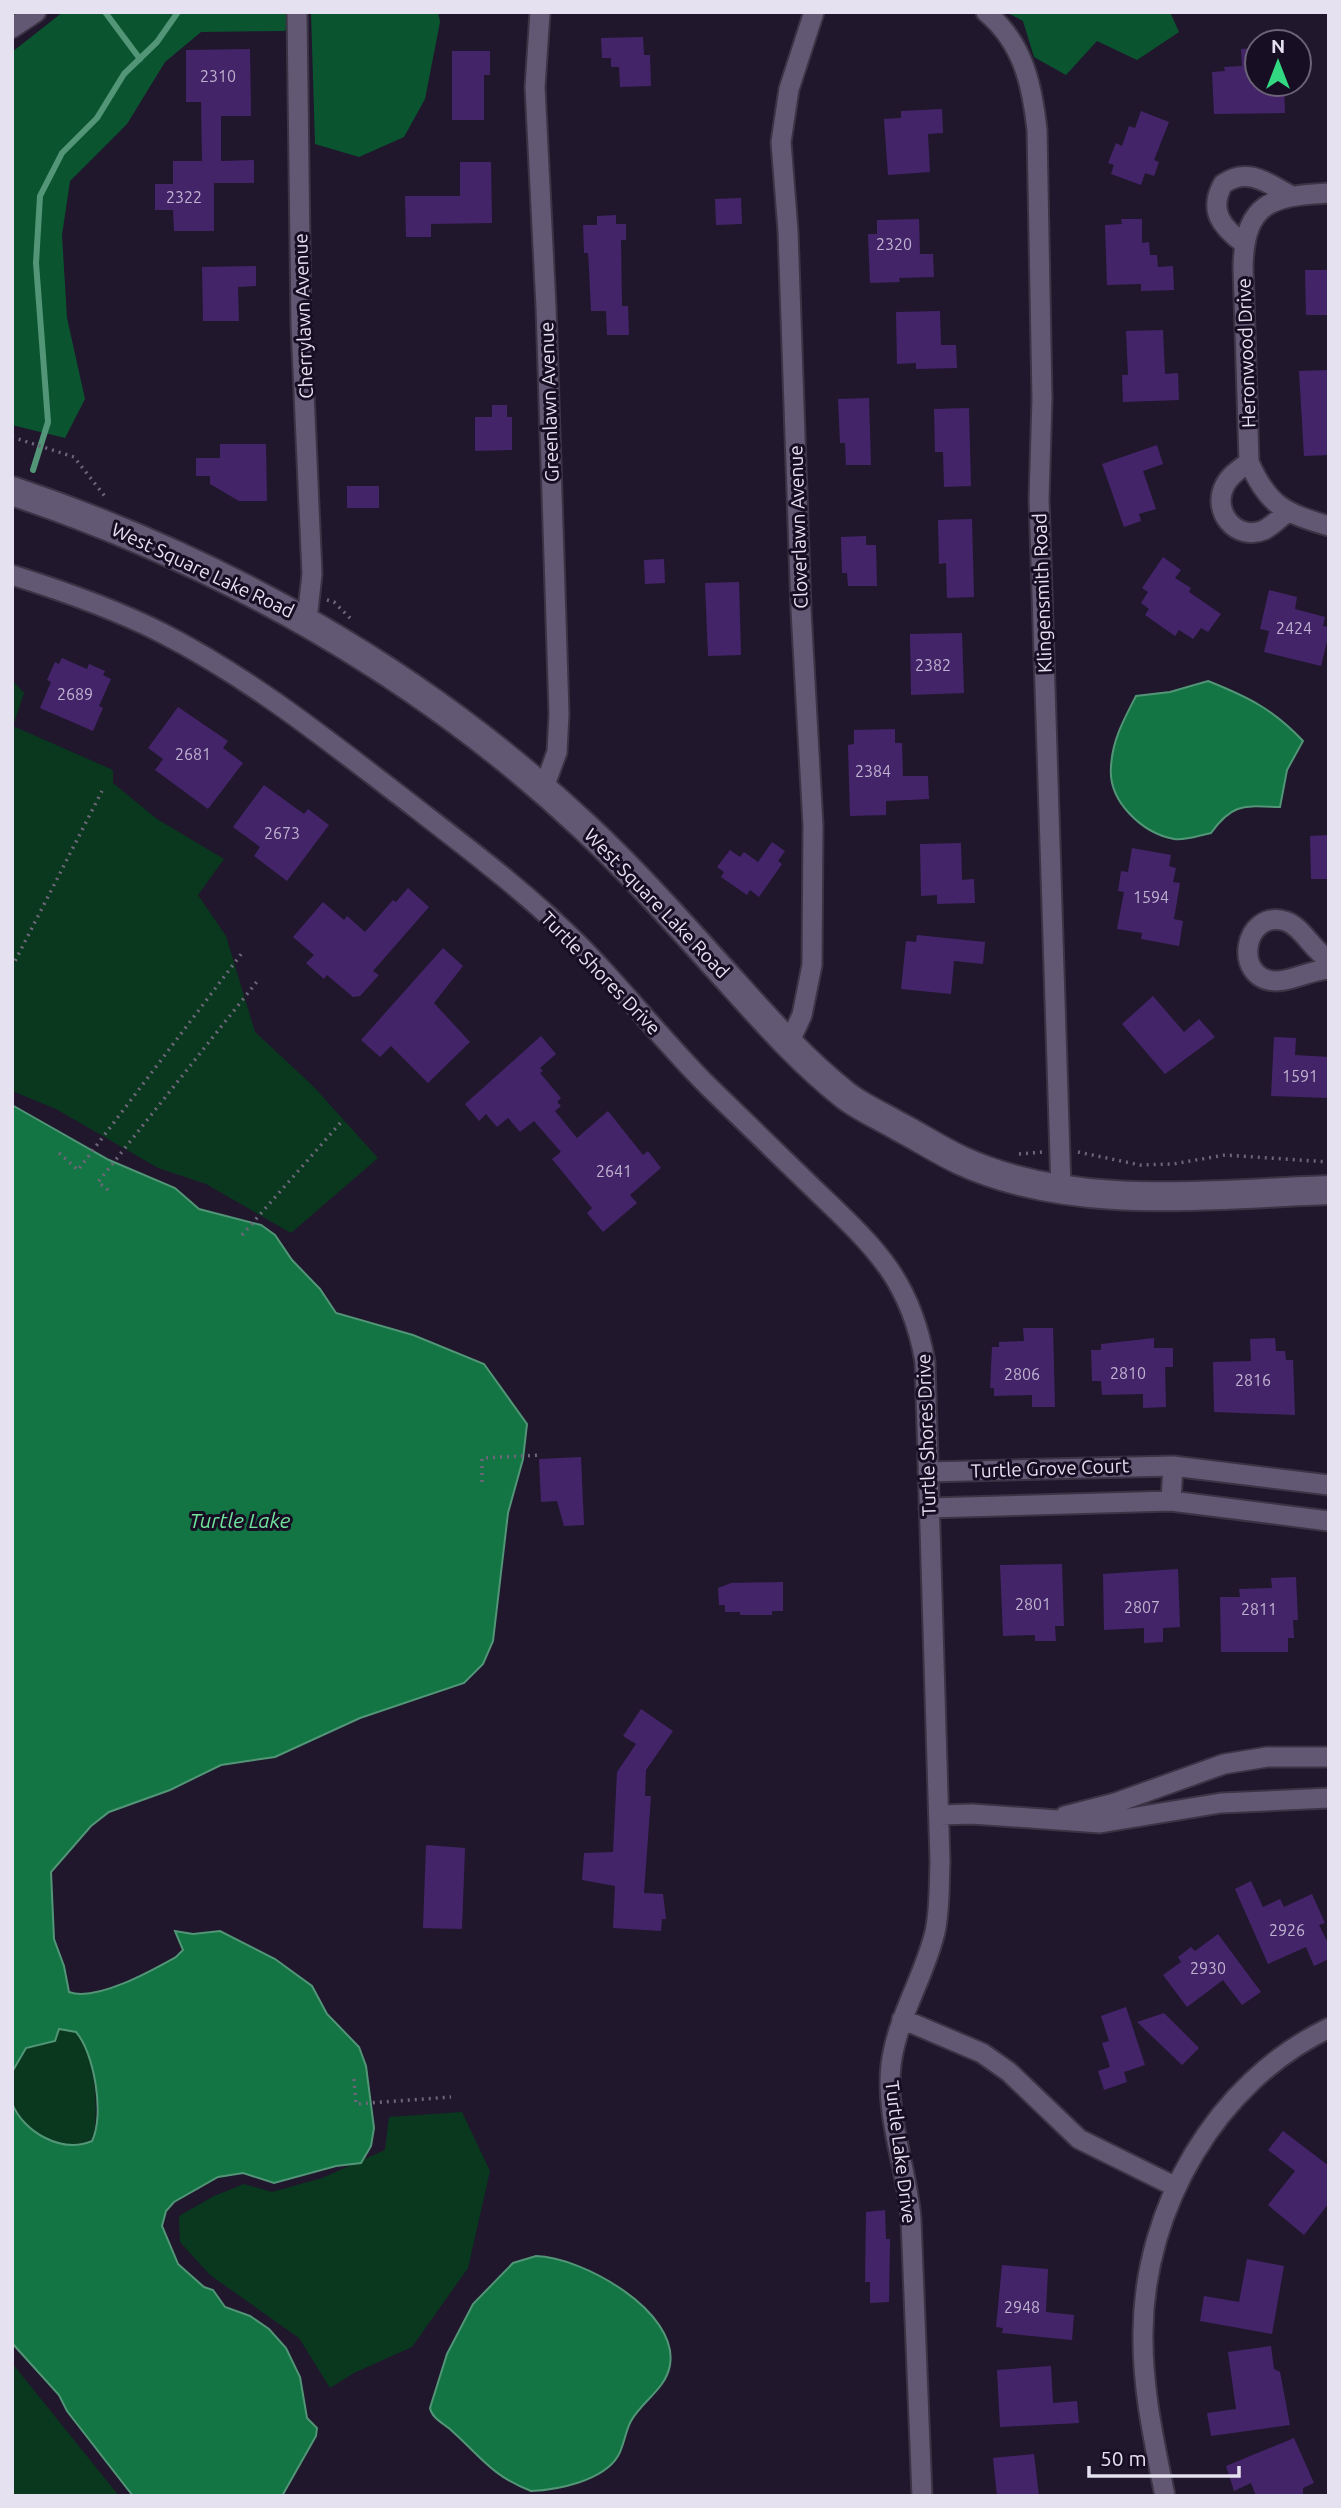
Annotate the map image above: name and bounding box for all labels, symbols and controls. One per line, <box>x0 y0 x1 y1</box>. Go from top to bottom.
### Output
north arrow <box>1243 28 1313 98</box>
text: N <box>1271 35 1285 57</box>
house number: 2310 <box>200 67 236 85</box>
house number: 2322 <box>166 188 202 206</box>
street label: Cherrylawn Avenue <box>289 233 317 399</box>
house number: 2320 <box>876 235 912 253</box>
street label: Heronwood Drive <box>1232 278 1260 428</box>
street label: Greenlawn Avenue <box>535 322 563 482</box>
street label: Cloverlawn Avenue <box>784 445 812 609</box>
street label: Klingensmith Road <box>1028 513 1056 673</box>
street label: West Square Lake Road <box>108 518 298 622</box>
house number: 2424 <box>1276 619 1312 637</box>
house number: 2382 <box>915 656 951 674</box>
house number: 2689 <box>57 685 93 703</box>
house number: 2681 <box>175 745 211 763</box>
house number: 2384 <box>855 762 891 780</box>
house number: 2673 <box>264 824 300 842</box>
street label: West Square Lake Road <box>580 824 734 982</box>
house number: 1594 <box>1133 888 1169 906</box>
street label: Turtle Shores Drive <box>537 907 665 1039</box>
house number: 1591 <box>1282 1067 1318 1085</box>
house number: 2641 <box>596 1162 632 1180</box>
street label: Turtle Shores Drive <box>912 1353 940 1517</box>
house number: 2810 <box>1110 1364 1146 1382</box>
house number: 2806 <box>1004 1365 1040 1383</box>
house number: 2816 <box>1235 1371 1271 1389</box>
street label: Turtle Grove Court <box>970 1454 1130 1482</box>
water label: Turtle Lake <box>190 1508 291 1532</box>
house number: 2801 <box>1015 1595 1051 1613</box>
house number: 2807 <box>1124 1598 1160 1616</box>
house number: 2811 <box>1241 1600 1277 1618</box>
house number: 2926 <box>1269 1921 1305 1939</box>
house number: 2930 <box>1190 1959 1226 1977</box>
street label: Turtle Lake Drive <box>881 2079 921 2225</box>
house number: 2948 <box>1004 2298 1040 2316</box>
scale bar <box>1089 2434 1240 2478</box>
text: 50 m <box>1100 2446 1147 2470</box>

